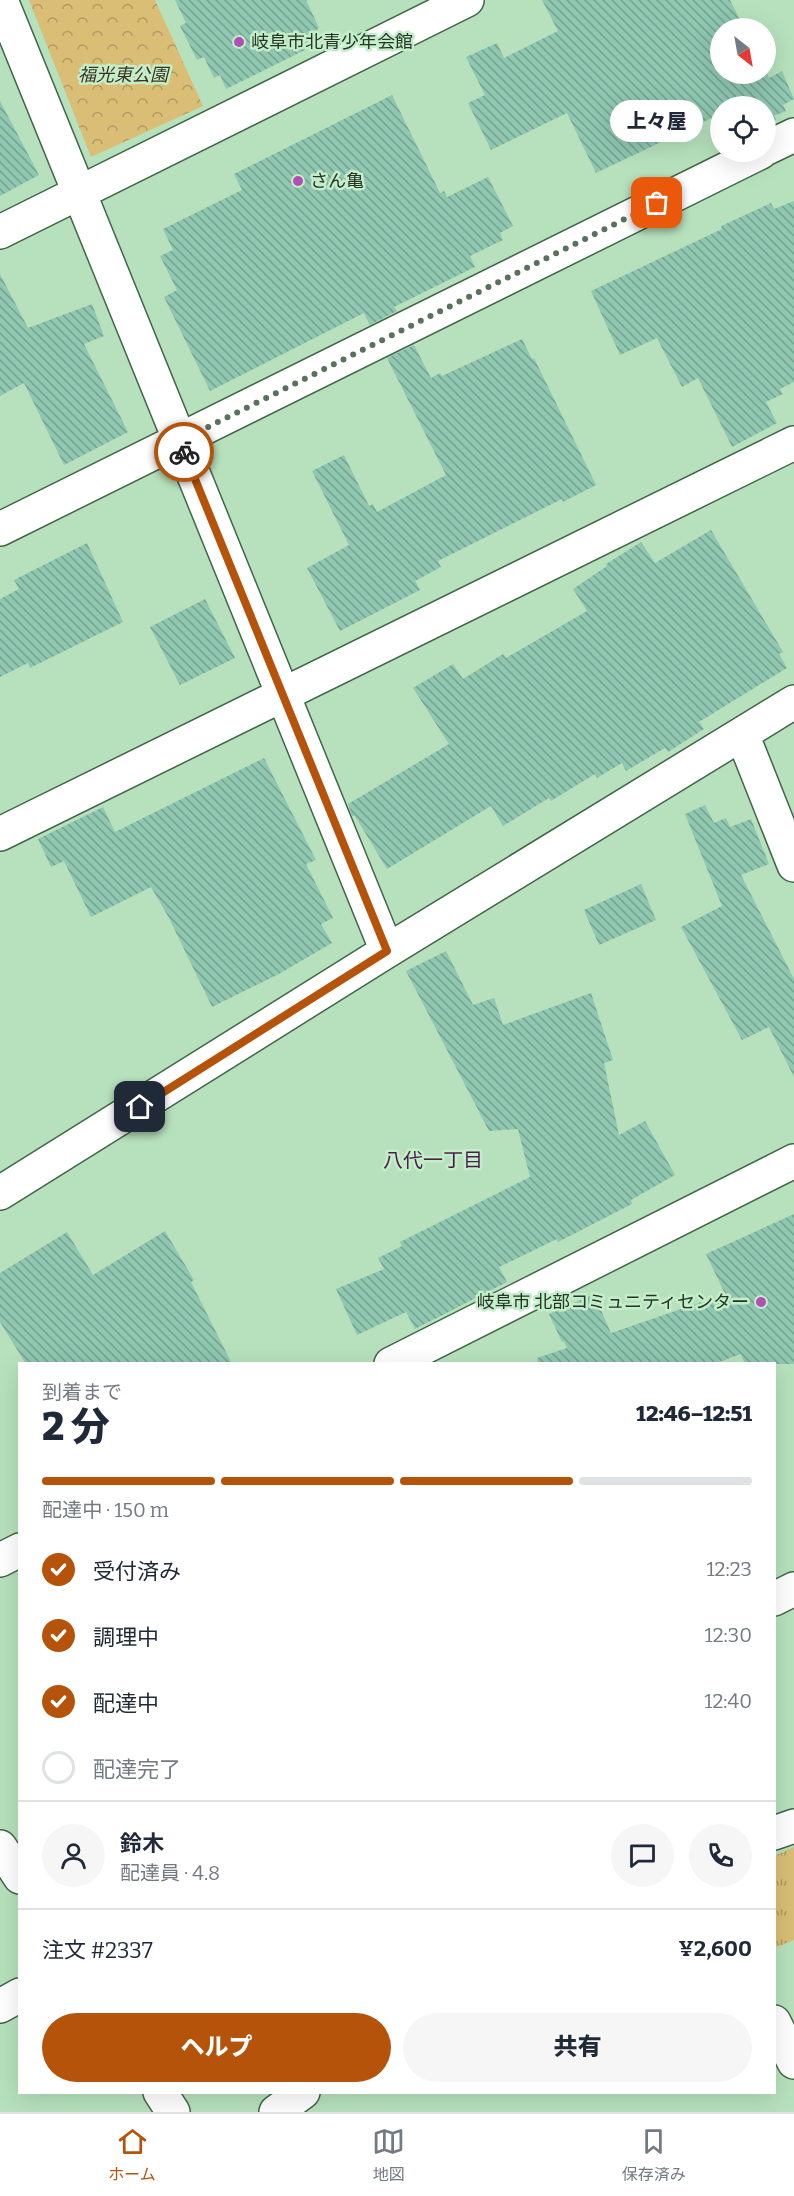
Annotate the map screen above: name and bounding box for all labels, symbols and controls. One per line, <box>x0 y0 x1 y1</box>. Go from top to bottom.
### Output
north arrow <box>710 18 776 84</box>
map controls <box>710 18 776 162</box>
place label: 岐阜市北青少年会館 <box>251 31 413 53</box>
marker: 岐阜市北青少年会館 <box>232 35 246 49</box>
park label: 福光東公園 <box>78 64 171 86</box>
button: locate <box>710 96 776 162</box>
callout: 上々屋 <box>610 101 704 143</box>
text: 上々屋 <box>627 109 687 133</box>
place label: さん亀 <box>310 170 364 192</box>
marker: さん亀 <box>291 174 305 188</box>
pin <box>631 177 682 228</box>
icon: bag <box>640 186 673 219</box>
courier <box>154 422 214 482</box>
icon: bike <box>168 436 201 469</box>
pin <box>114 1081 165 1132</box>
icon: home <box>123 1090 156 1123</box>
district label: 八代一丁目 <box>383 1148 483 1172</box>
place label: 岐阜市 北部コミュニティセンター <box>476 1291 749 1313</box>
marker: 岐阜市 北部コミュニティセンター <box>754 1295 768 1309</box>
text: 到着まで <box>42 1380 122 1404</box>
text: 12:46–12:51 <box>636 1400 752 1427</box>
text: 2 分 <box>42 1404 110 1450</box>
text: 配達中 · 150 m <box>42 1498 169 1522</box>
icon: check <box>42 1553 75 1586</box>
text: 12:23 <box>707 1557 752 1581</box>
text: 受付済み <box>93 1558 181 1585</box>
icon: check <box>42 1619 75 1652</box>
text: 12:30 <box>705 1623 752 1647</box>
text: 調理中 <box>93 1624 159 1651</box>
icon: check <box>42 1685 75 1718</box>
text: 12:40 <box>704 1689 752 1713</box>
text: 配達中 <box>93 1690 159 1717</box>
text: 配達完了 <box>93 1756 181 1783</box>
button: person <box>42 1824 105 1887</box>
button: chat <box>611 1824 674 1887</box>
button: phone <box>689 1824 752 1887</box>
text: 鈴木 <box>120 1830 164 1857</box>
text: 配達員 · 4.8 <box>120 1861 220 1885</box>
text: ¥2,600 <box>679 1935 752 1962</box>
text: 注文 #2337 <box>42 1937 153 1964</box>
button: ヘルプ <box>42 2013 391 2082</box>
button: 共有 <box>403 2013 752 2082</box>
tab: ホーム <box>108 2125 156 2185</box>
tab: 地図 <box>372 2125 405 2185</box>
tab: 保存済み <box>622 2125 686 2185</box>

